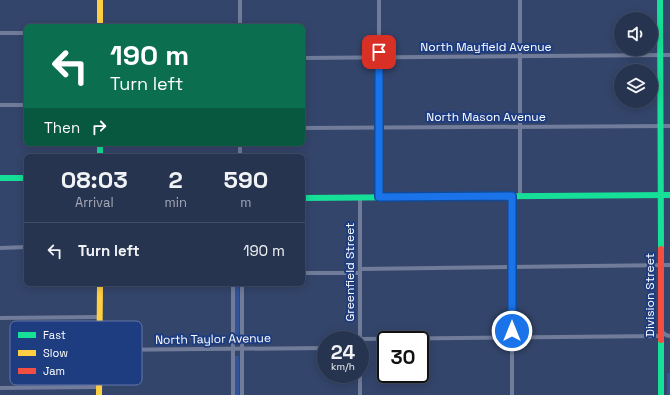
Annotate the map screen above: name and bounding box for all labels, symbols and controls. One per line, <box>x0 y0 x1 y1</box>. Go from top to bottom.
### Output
map controls <box>614 12 658 108</box>
button: sound <box>614 12 658 56</box>
pin <box>362 35 396 69</box>
text: 190 m <box>110 37 189 73</box>
street label: North Mayfield Avenue <box>420 39 552 55</box>
icon: left <box>44 40 96 92</box>
icon: arrive <box>368 41 390 63</box>
button: layers <box>614 64 658 108</box>
text: Turn left <box>110 72 183 95</box>
street label: North Mason Avenue <box>426 109 546 125</box>
icon: right <box>88 116 110 138</box>
text: Then <box>44 118 80 137</box>
text: 08:03 <box>61 164 128 195</box>
text: 2 <box>169 164 183 195</box>
text: 590 <box>224 164 268 195</box>
text: Arrival <box>75 194 114 211</box>
text: min <box>165 194 187 211</box>
text: m <box>240 194 252 211</box>
street label: Greenfield Street <box>342 222 358 322</box>
icon: left <box>44 240 66 262</box>
text: Turn left <box>78 241 140 260</box>
text: 190 m <box>243 241 285 260</box>
street label: Division Street <box>642 253 658 337</box>
position arrow <box>491 310 533 352</box>
legend <box>10 321 142 385</box>
text: Fast <box>43 328 66 342</box>
street label: North Taylor Avenue <box>155 330 271 348</box>
speed limit sign: 30 <box>377 331 429 383</box>
text: 24 <box>331 339 355 365</box>
text: Slow <box>43 346 68 360</box>
text: km/h <box>331 360 355 373</box>
text: Jam <box>43 364 65 378</box>

